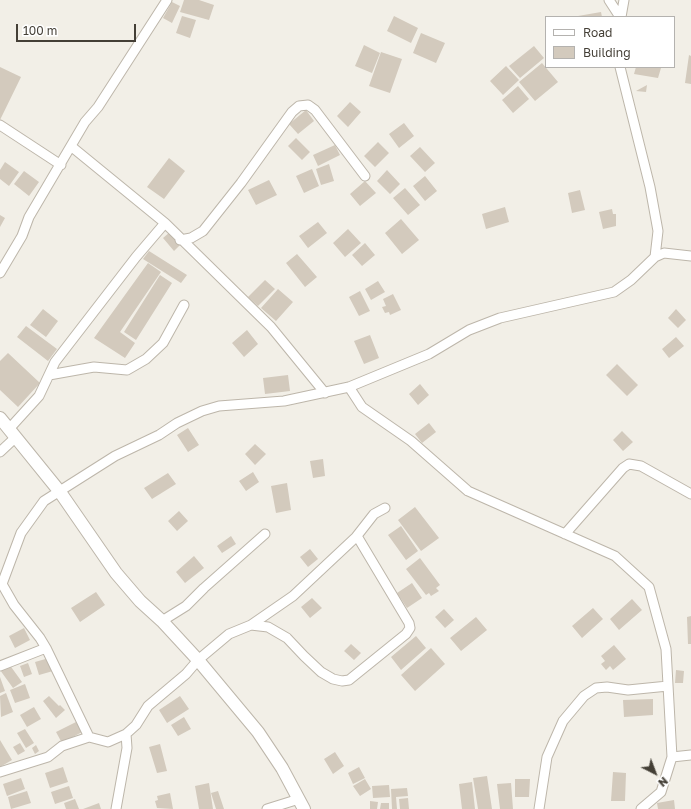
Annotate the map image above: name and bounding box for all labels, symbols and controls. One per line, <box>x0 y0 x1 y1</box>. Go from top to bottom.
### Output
scale bar <box>18 16 138 42</box>
legend <box>545 16 675 68</box>
text: 100 m <box>23 23 57 38</box>
text: Road <box>583 25 612 40</box>
text: Building <box>583 45 631 60</box>
north arrow <box>635 753 675 793</box>
text: N <box>656 775 671 790</box>

